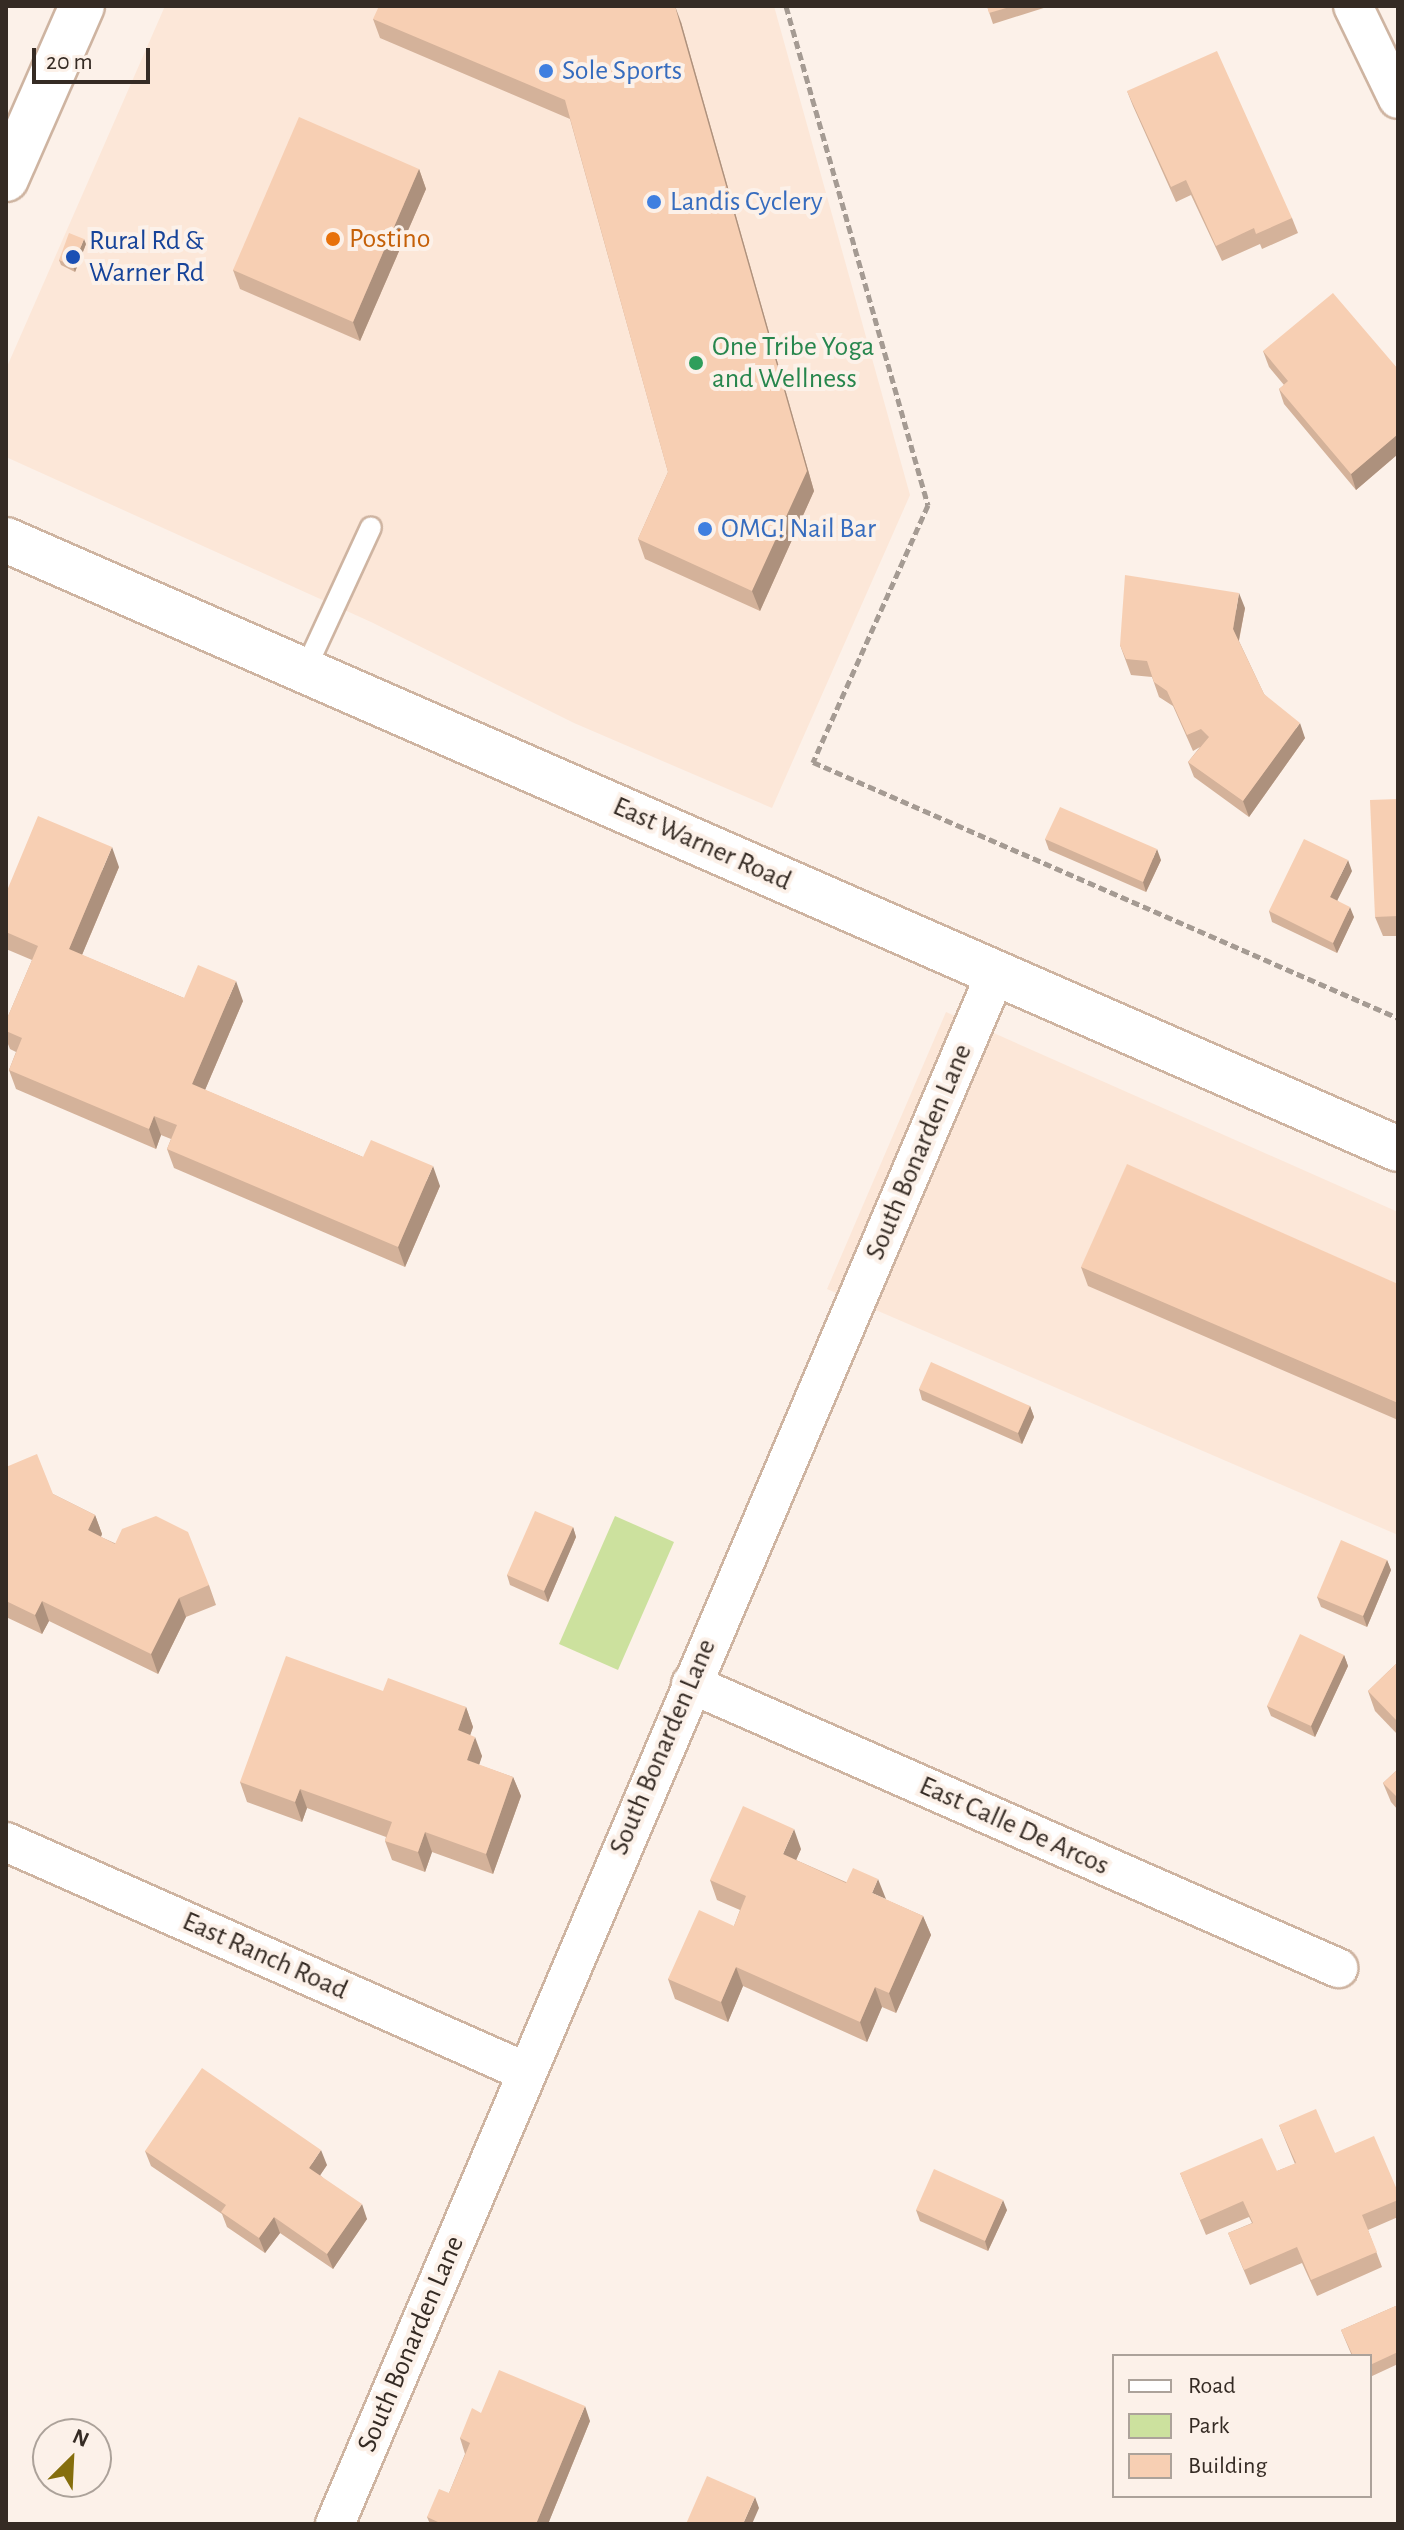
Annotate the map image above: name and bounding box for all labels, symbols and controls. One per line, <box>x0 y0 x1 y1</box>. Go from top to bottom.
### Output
scale bar <box>36 32 154 82</box>
text: 20 m <box>46 50 93 74</box>
place label: Sole Sports <box>562 54 682 88</box>
marker: Sole Sports <box>537 62 555 80</box>
place label: Landis Cyclery <box>670 185 823 219</box>
marker: Landis Cyclery <box>645 193 663 211</box>
place label: Postino <box>349 222 430 256</box>
place label: Rural Rd & Warner Rd <box>89 224 204 290</box>
marker: Postino <box>324 230 342 248</box>
marker: Rural Rd & Warner Rd <box>64 248 82 266</box>
place label: One Tribe Yoga and Wellness <box>712 330 874 396</box>
marker: One Tribe Yoga and Wellness <box>687 354 705 372</box>
place label: OMG! Nail Bar <box>721 512 876 546</box>
marker: OMG! Nail Bar <box>696 520 714 538</box>
street label: East Warner Road <box>608 790 796 898</box>
street label: South Bonarden Lane <box>858 1039 980 1265</box>
street label: South Bonarden Lane <box>602 1634 724 1860</box>
street label: East Calle De Arcos <box>914 1769 1114 1883</box>
street label: East Ranch Road <box>177 1905 353 2007</box>
street label: South Bonarden Lane <box>350 2231 472 2457</box>
legend <box>1112 2354 1372 2498</box>
text: Road <box>1188 2374 1236 2398</box>
text: Park <box>1188 2414 1229 2438</box>
north arrow <box>32 2418 112 2498</box>
text: N <box>69 2425 92 2451</box>
text: Building <box>1188 2454 1267 2478</box>

